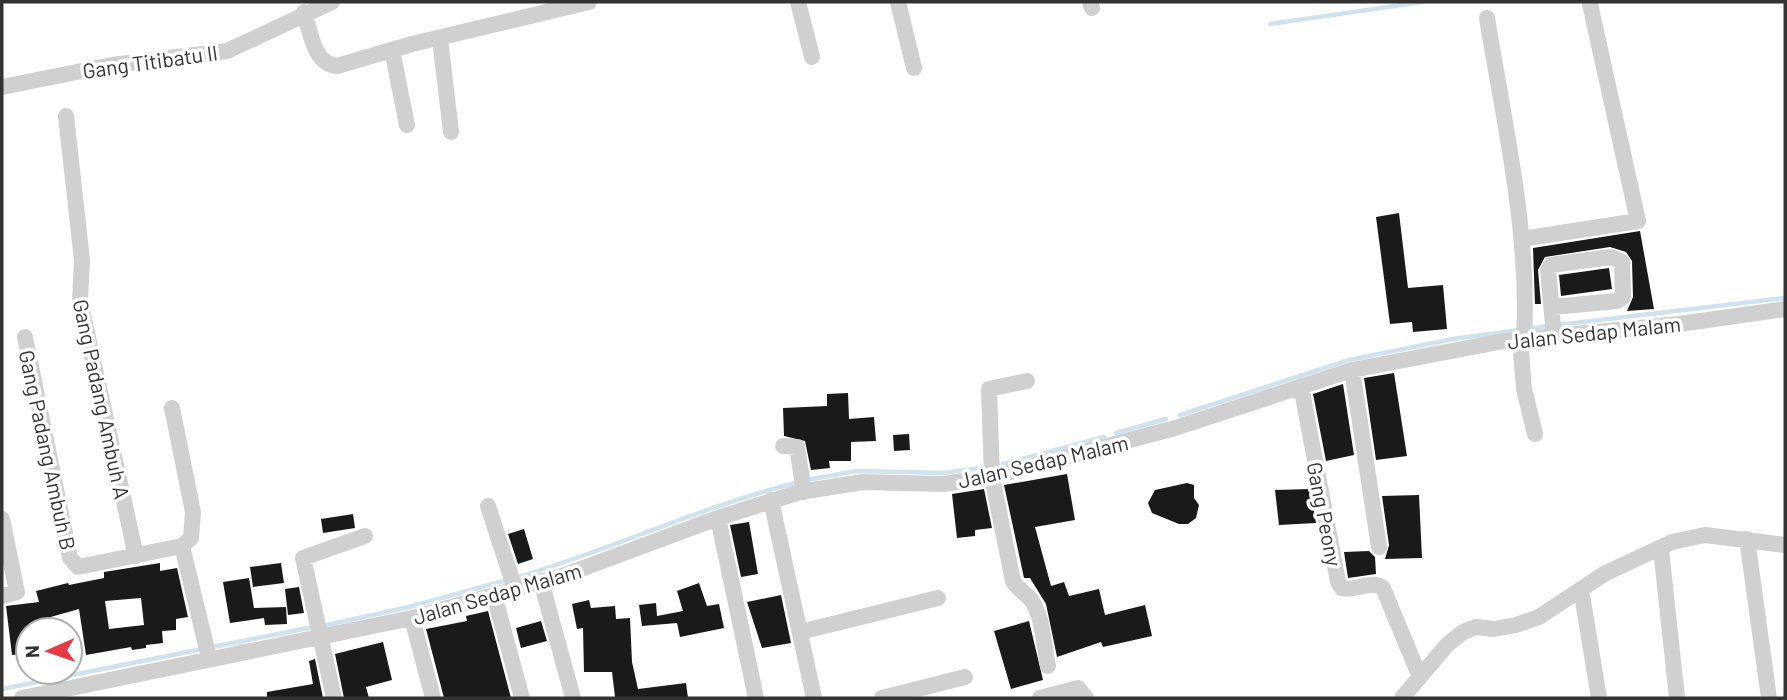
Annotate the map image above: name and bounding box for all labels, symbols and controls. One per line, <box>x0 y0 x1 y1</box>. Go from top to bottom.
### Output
street label: Gang Titibatu II <box>81 39 219 83</box>
street label: Gang Padang Ambuh A <box>69 297 135 501</box>
street label: Jalan Sedap Malam <box>1506 310 1682 354</box>
street label: Gang Padang Ambuh B <box>15 348 81 552</box>
street label: Jalan Sedap Malam <box>955 429 1131 493</box>
street label: Gang Peony <box>1303 460 1347 569</box>
street label: Jalan Sedap Malam <box>410 557 584 629</box>
north arrow <box>14 616 84 686</box>
text: N <box>20 645 43 658</box>

